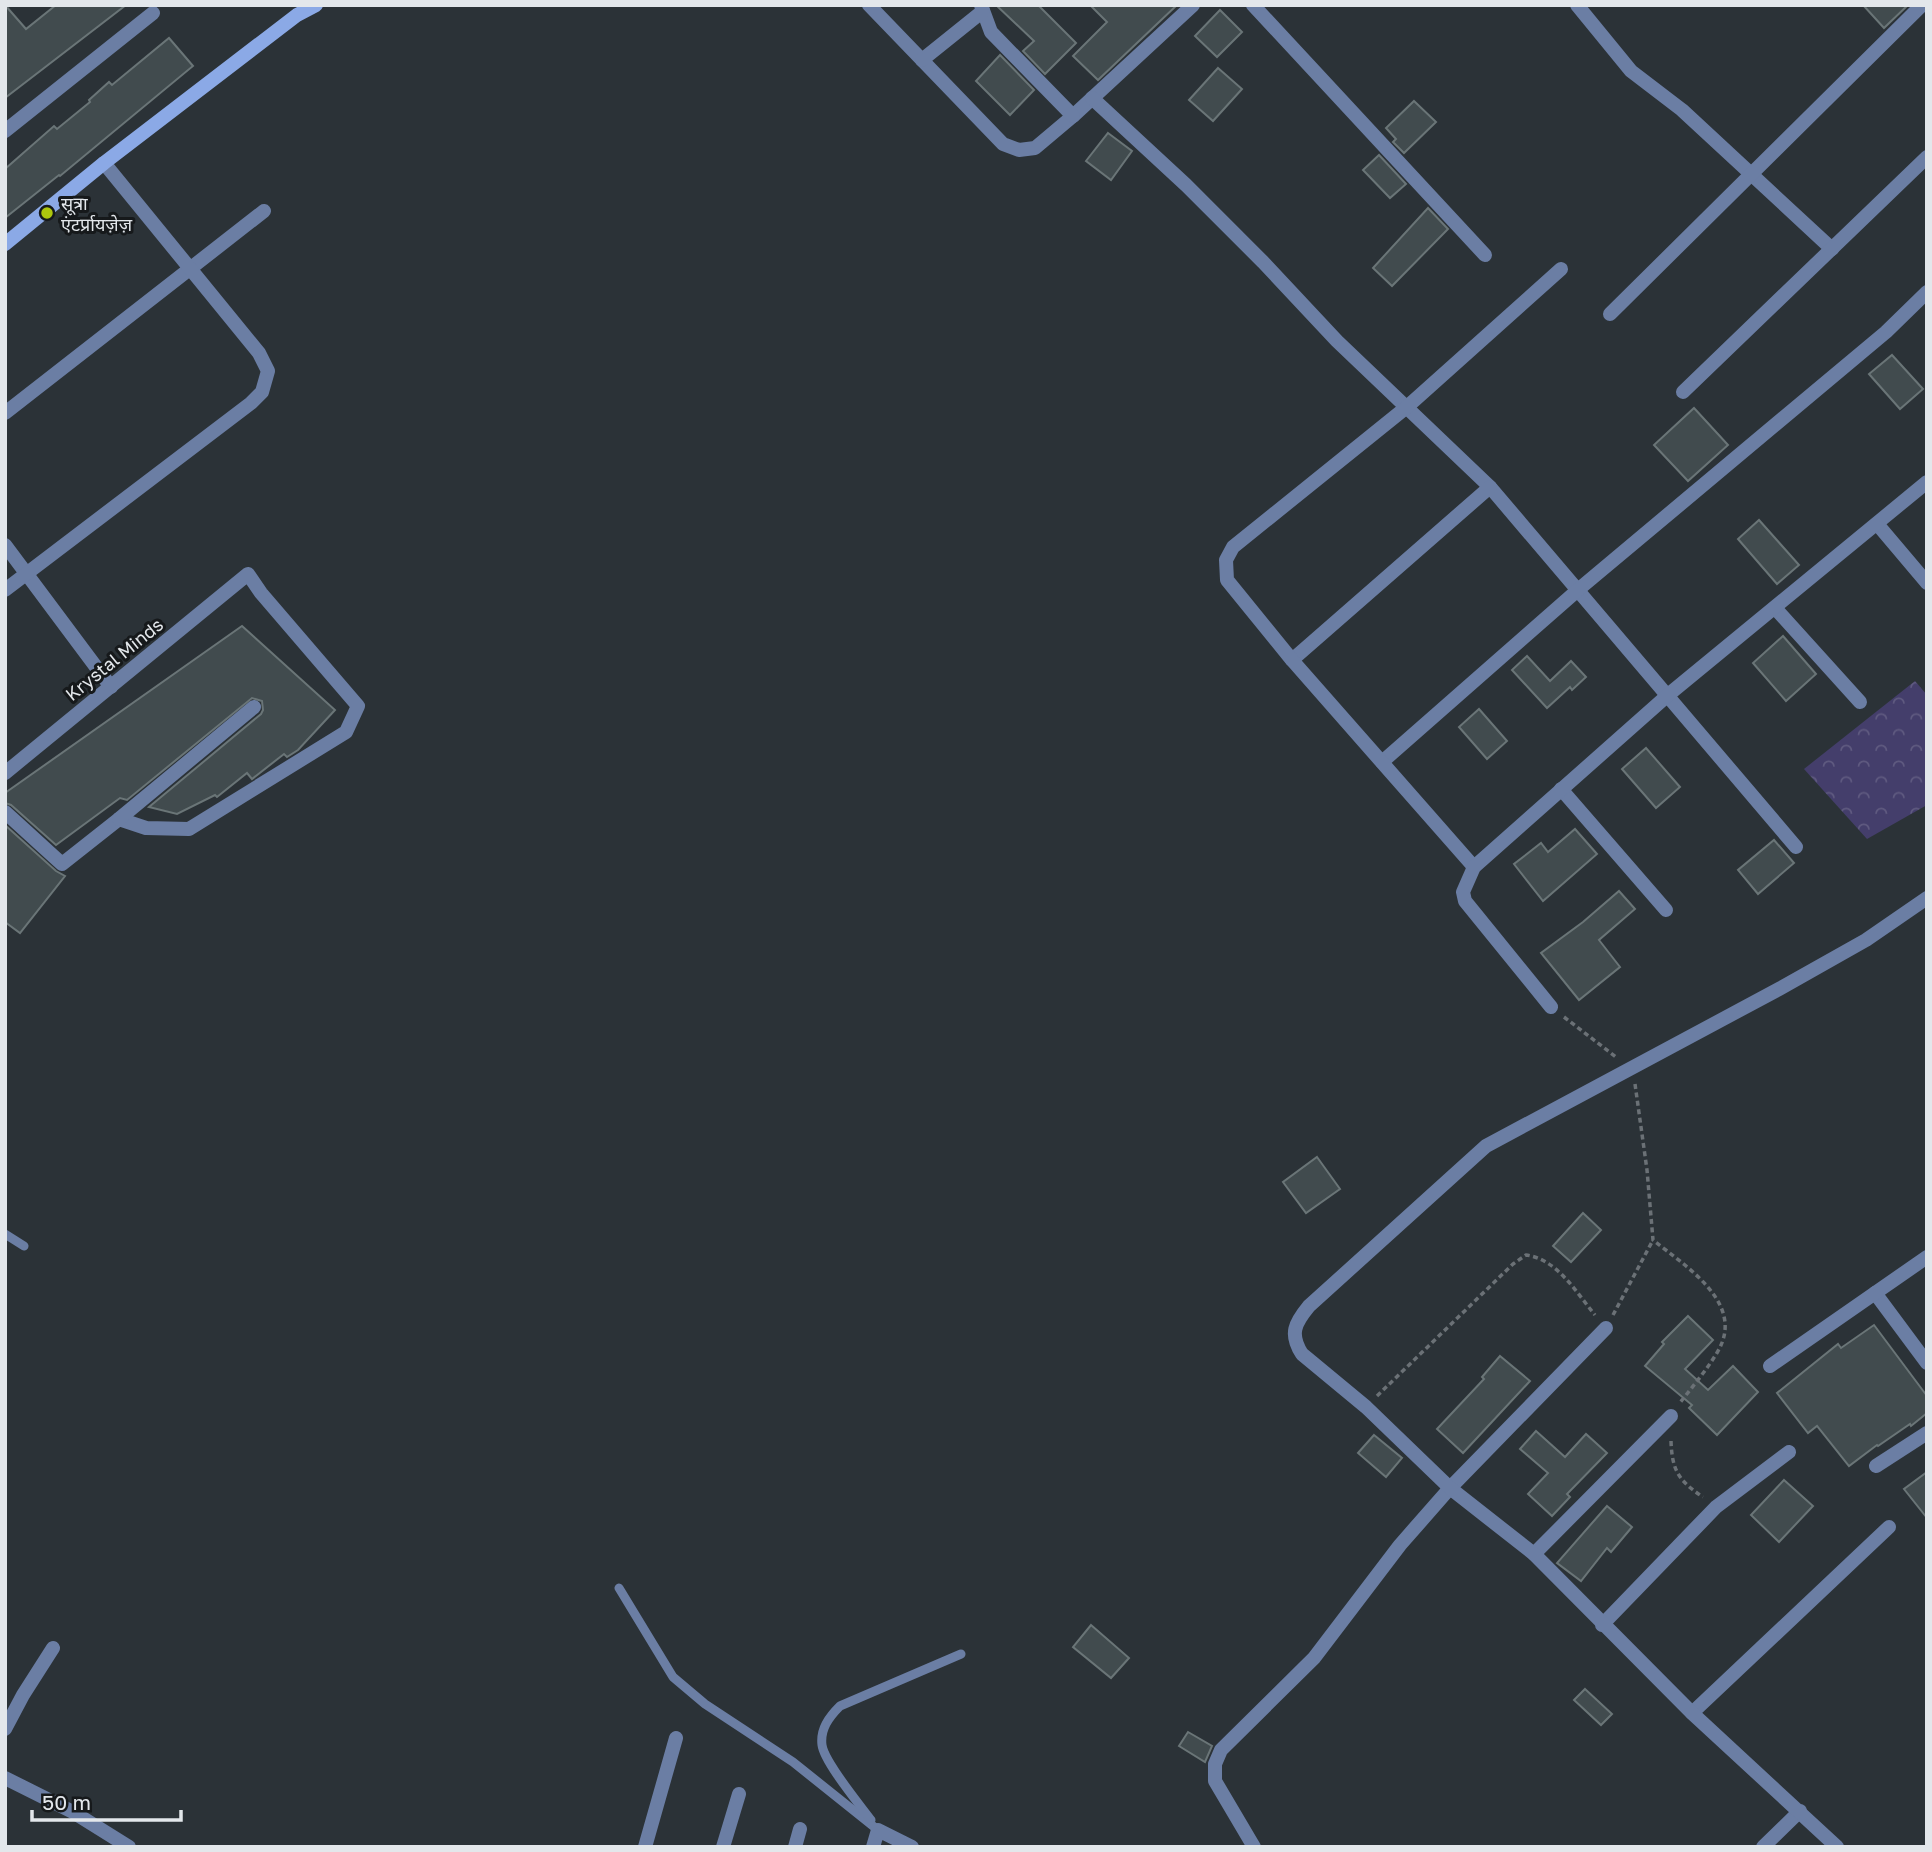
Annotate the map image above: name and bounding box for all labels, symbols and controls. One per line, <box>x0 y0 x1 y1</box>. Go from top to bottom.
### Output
place label: सूत्रा एंटर्प्रायज़ेज़ <box>61 192 133 235</box>
marker: सूत्रा एंटर्प्रायज़ेज़ <box>39 205 55 221</box>
street label: Krystal Minds <box>61 613 167 705</box>
scale bar <box>32 1778 180 1822</box>
text: 50 m <box>42 1789 91 1815</box>

